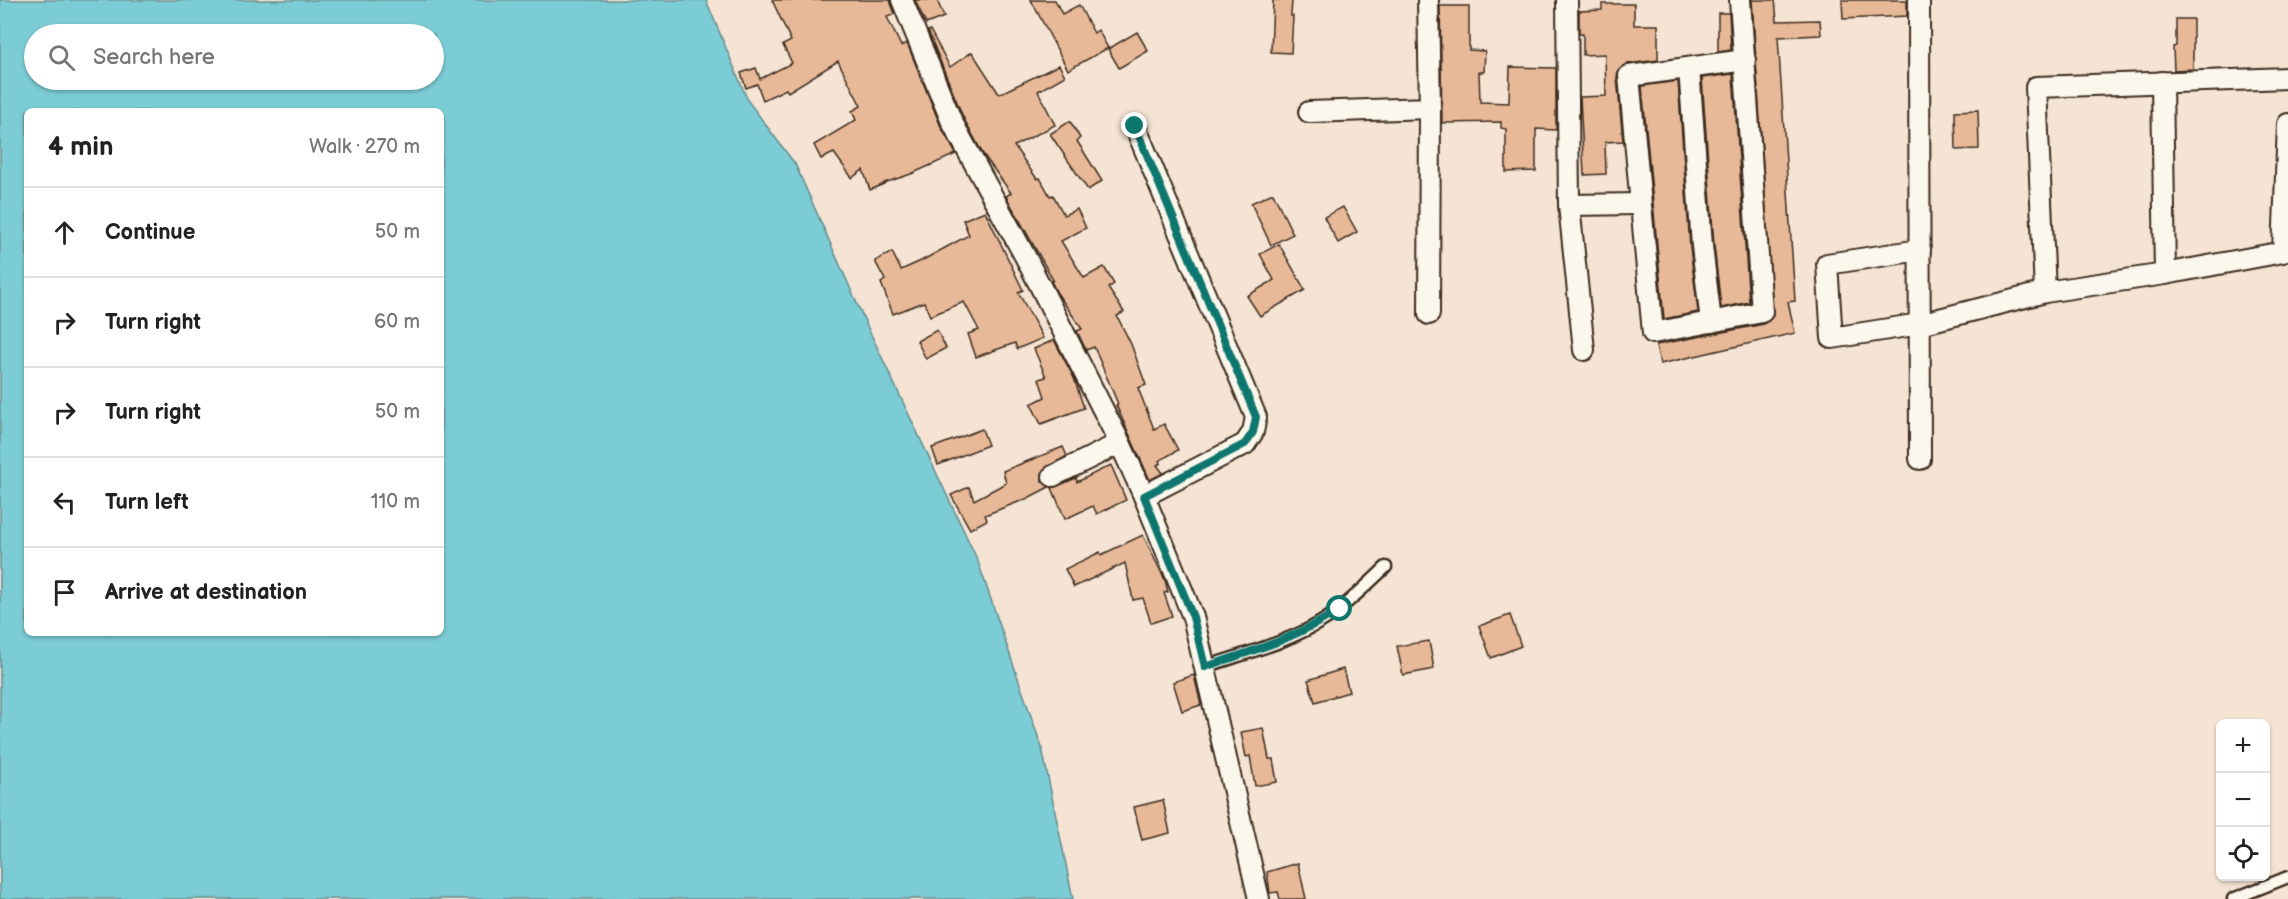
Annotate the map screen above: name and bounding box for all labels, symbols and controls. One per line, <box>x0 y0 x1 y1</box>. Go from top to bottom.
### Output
search box <box>24 24 444 90</box>
icon: search <box>45 41 78 74</box>
text: Search here <box>93 44 215 71</box>
route end <box>1121 112 1147 138</box>
text: 4 min <box>48 132 113 163</box>
text: Walk · 270 m <box>309 135 420 159</box>
icon: ahead <box>48 216 81 249</box>
text: Continue <box>105 219 195 246</box>
text: 50 m <box>375 220 420 244</box>
icon: right <box>48 306 81 339</box>
text: Turn right <box>105 309 201 336</box>
text: 60 m <box>374 310 420 334</box>
icon: right <box>48 396 81 429</box>
text: Turn right <box>105 399 201 426</box>
text: 50 m <box>375 400 420 424</box>
icon: left <box>48 486 81 519</box>
text: Turn left <box>105 489 189 516</box>
text: 110 m <box>371 490 420 514</box>
icon: arrive <box>48 576 81 609</box>
text: Arrive at destination <box>105 579 307 606</box>
route start <box>1326 595 1352 621</box>
map controls <box>2216 719 2270 881</box>
button: + <box>2216 719 2270 773</box>
button: − <box>2216 773 2270 827</box>
button: locate <box>2216 827 2270 881</box>

